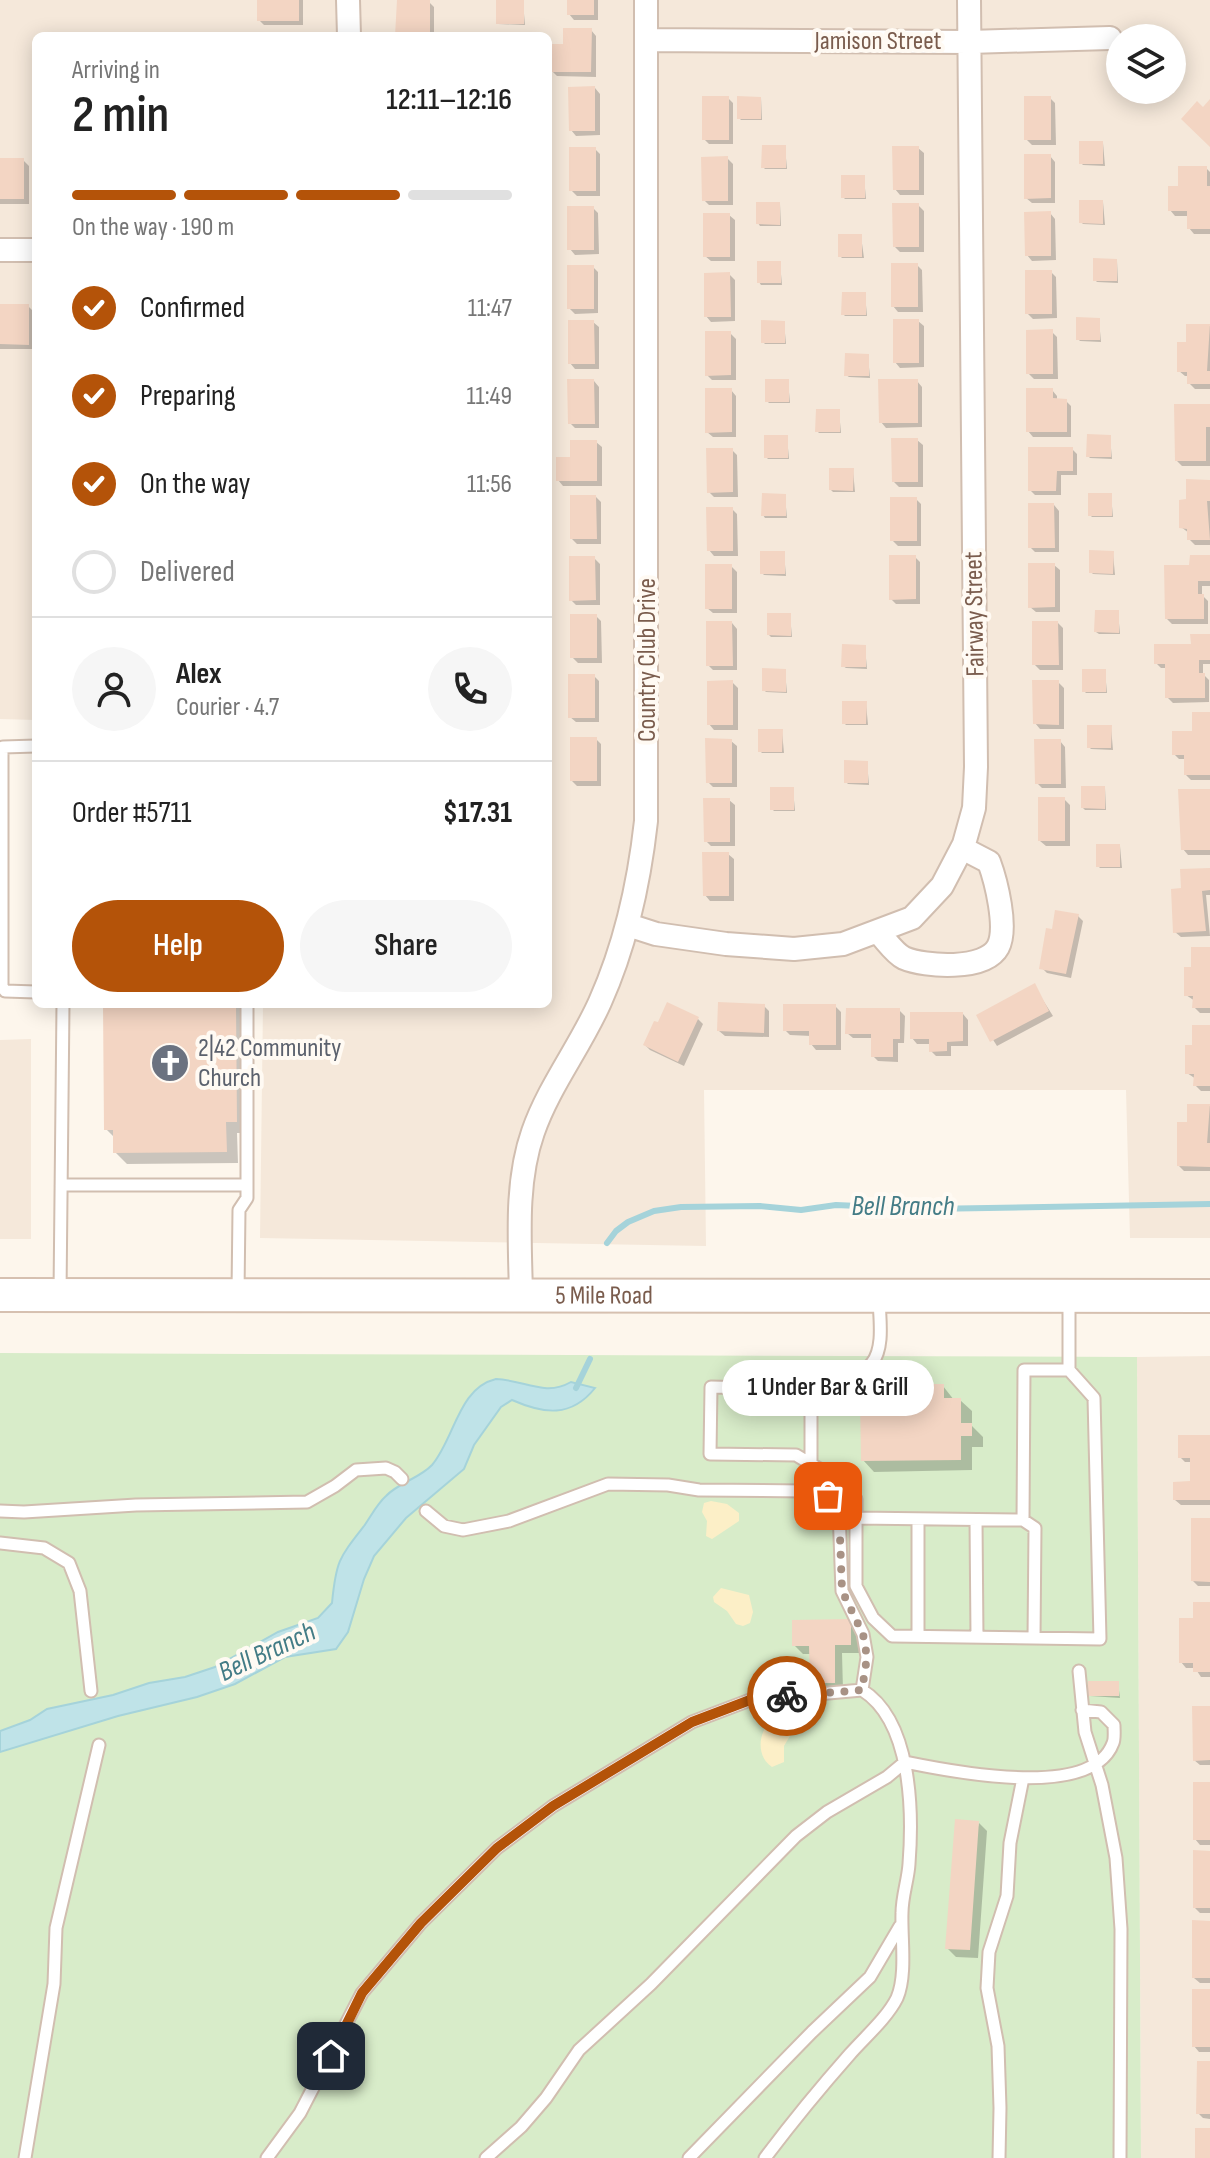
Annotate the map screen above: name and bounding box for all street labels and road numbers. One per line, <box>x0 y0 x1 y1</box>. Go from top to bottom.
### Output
street label: Jamison Street <box>813 26 942 57</box>
street label: Fairway Street <box>958 551 992 677</box>
street label: Country Club Drive <box>632 578 663 742</box>
street label: 5 Mile Road <box>555 1280 653 1311</box>

